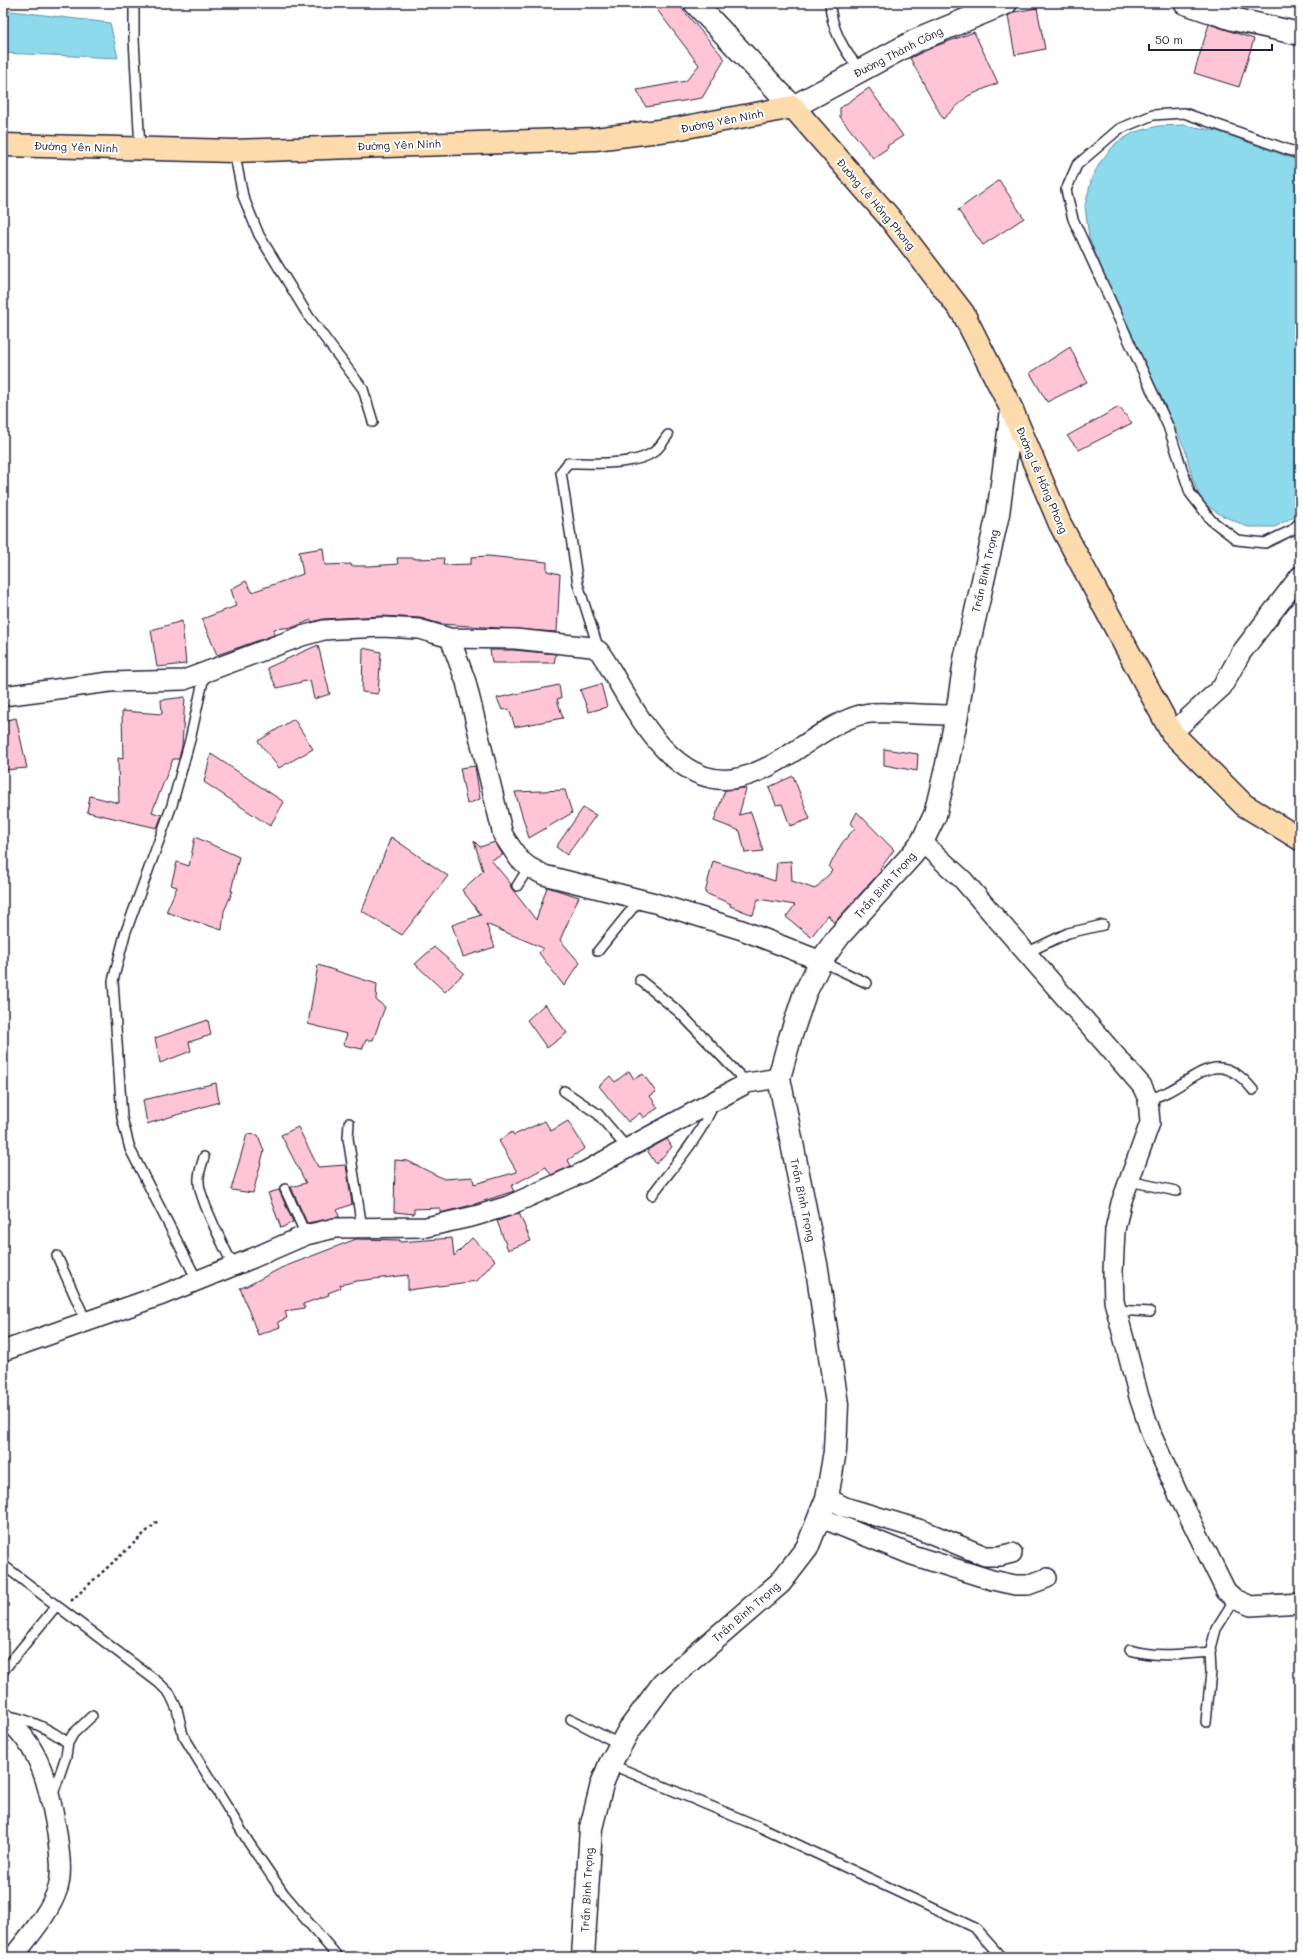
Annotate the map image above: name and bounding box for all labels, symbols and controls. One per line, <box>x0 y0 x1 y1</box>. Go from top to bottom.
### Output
street label: Đường Thành Công <box>851 23 945 81</box>
scale bar <box>1149 26 1272 52</box>
text: 50 m <box>1155 31 1183 47</box>
street label: Đường Yên Ninh <box>679 105 765 136</box>
street label: Đường Yên Ninh <box>357 136 441 153</box>
street label: Đường Yên Ninh <box>34 138 118 155</box>
street label: Đường Lê Hồng Phong <box>834 155 919 252</box>
street label: Đường Lê Hồng Phong <box>1013 424 1072 536</box>
street label: Trần Bình Trọng <box>968 528 1001 614</box>
street label: Trần Bình Trọng <box>851 848 919 921</box>
street label: Trần Bình Trọng <box>787 1157 820 1243</box>
street label: Trần Bình Trọng <box>709 1578 783 1645</box>
street label: Trần Bình Trọng <box>577 1847 596 1933</box>

